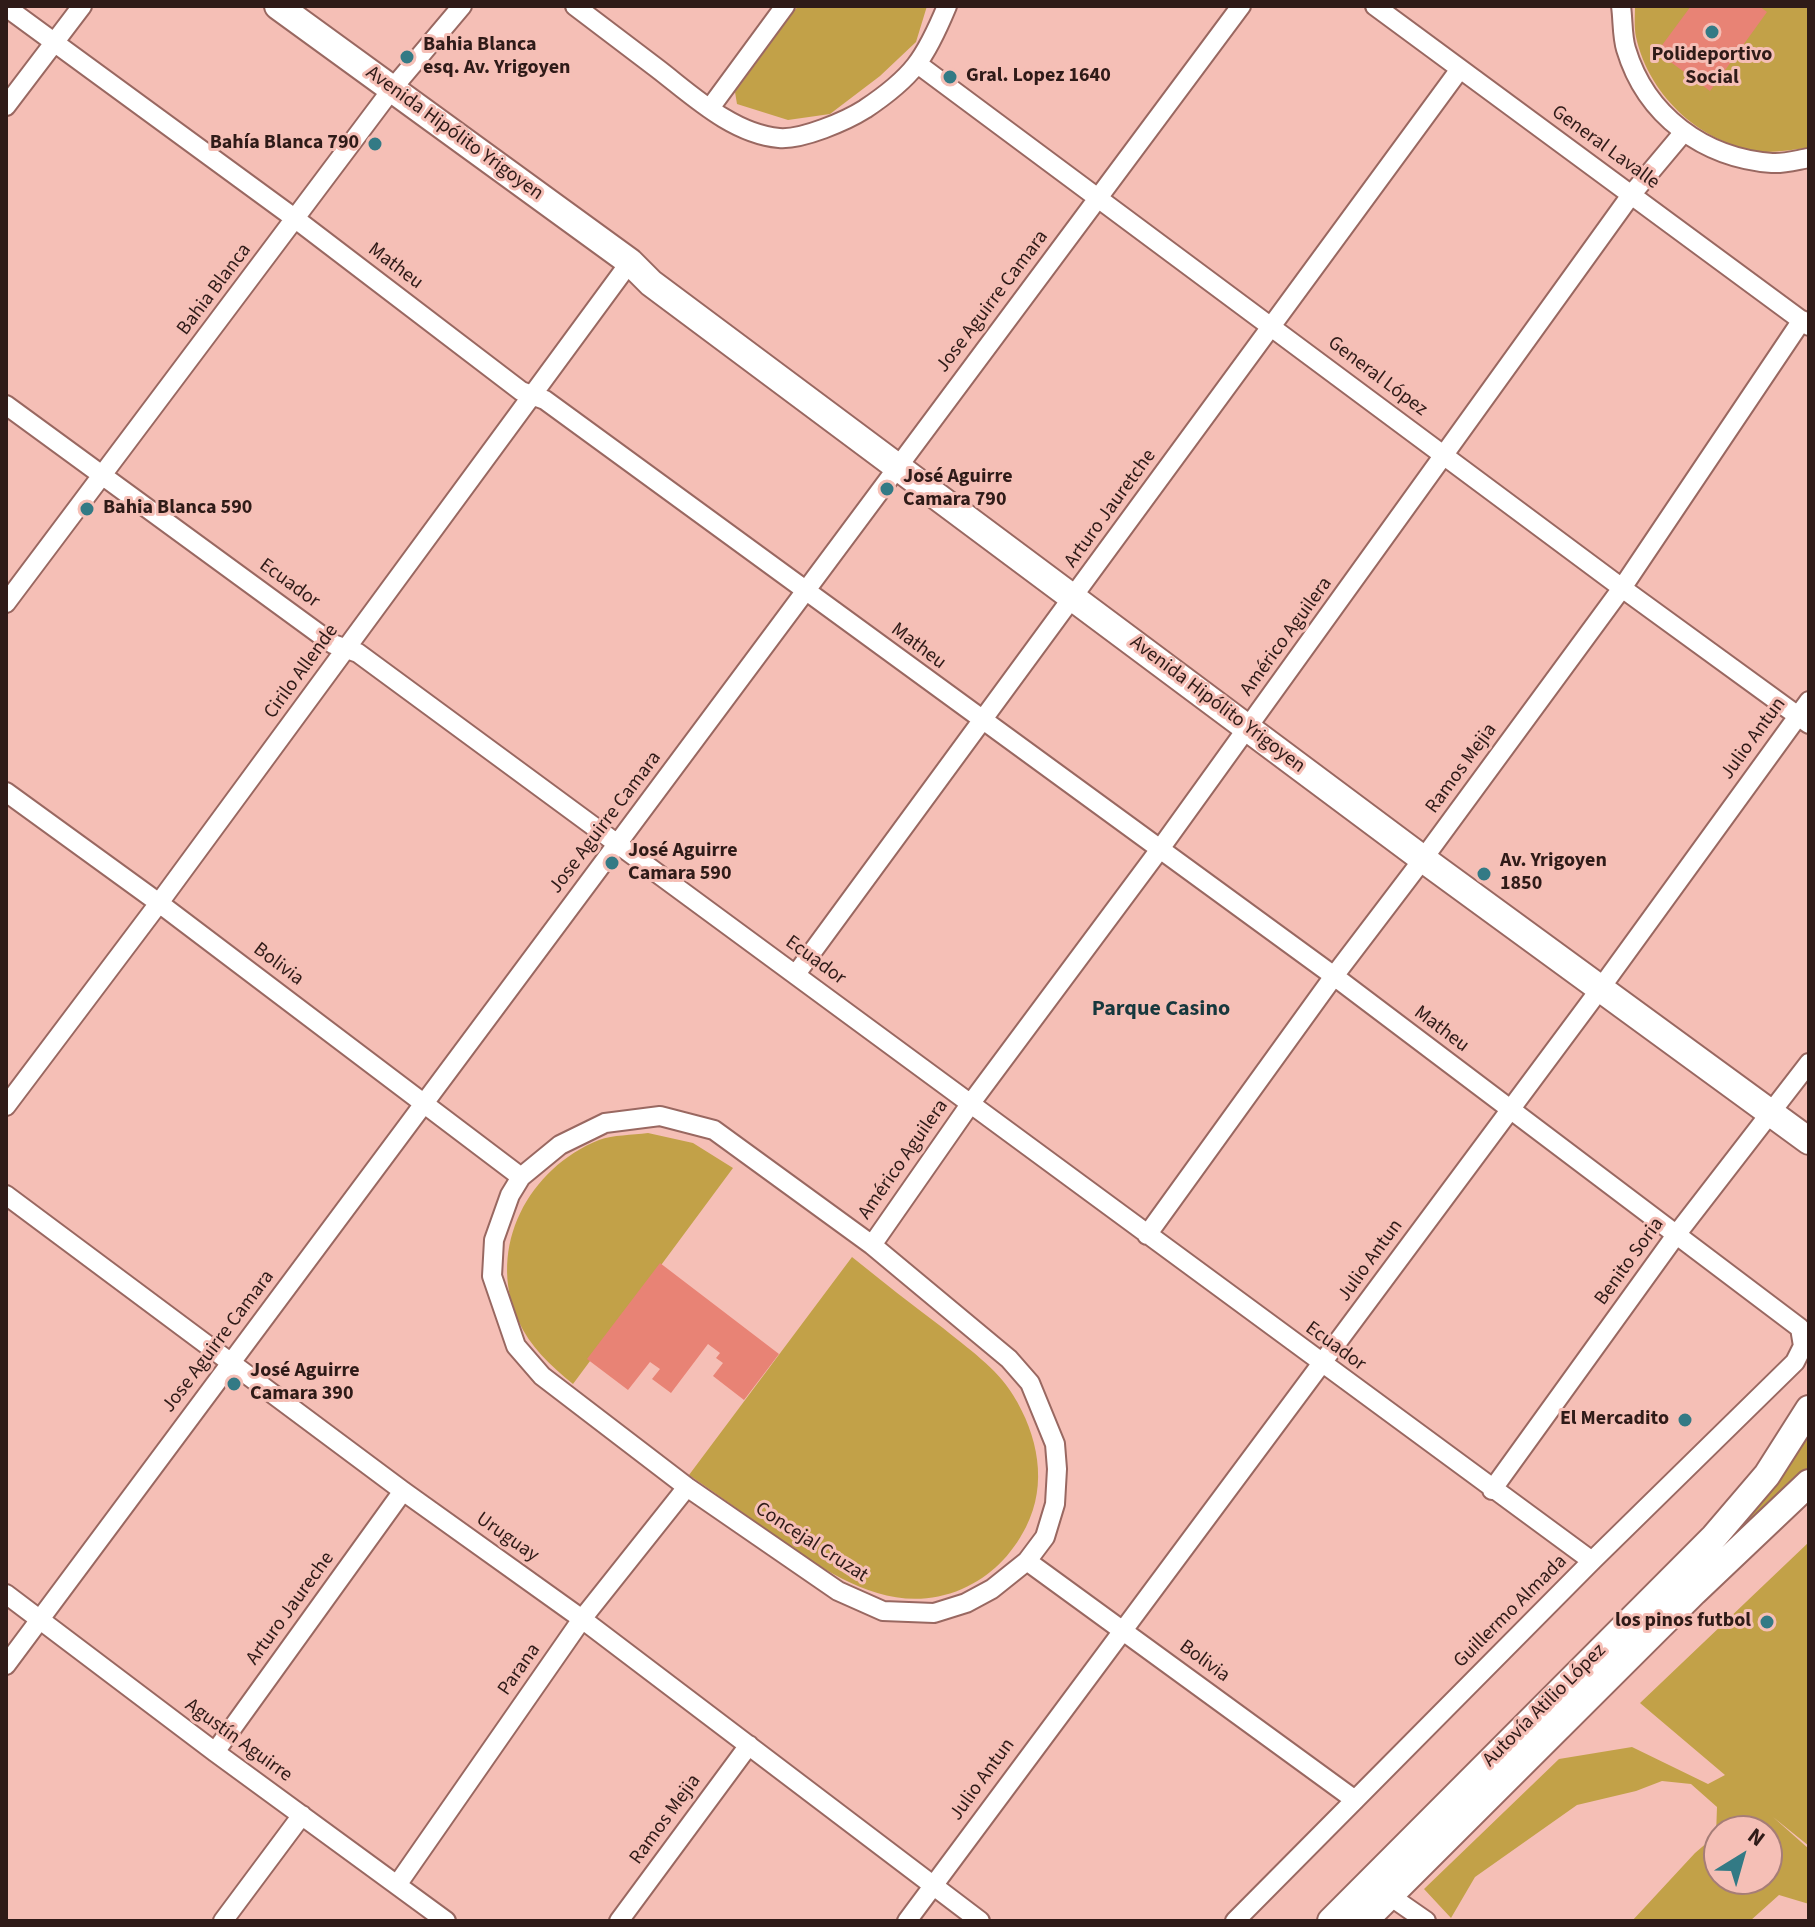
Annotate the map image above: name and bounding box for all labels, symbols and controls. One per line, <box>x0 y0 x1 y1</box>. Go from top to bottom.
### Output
marker: Polideportivo Social <box>1703 23 1721 41</box>
place label: Bahia Blanca esq. Av. Yrigoyen <box>423 34 571 81</box>
place label: Polideportivo Social <box>1652 44 1772 91</box>
marker: Bahia Blanca esq. Av. Yrigoyen <box>398 48 416 66</box>
street label: Avenida Hipólito Yrigoyen <box>361 62 547 206</box>
place label: Gral. Lopez 1640 <box>966 65 1111 89</box>
marker: Gral. Lopez 1640 <box>941 68 959 86</box>
street label: General Lavalle <box>1546 101 1664 195</box>
place label: Bahía Blanca 790 <box>210 132 359 156</box>
marker: Bahía Blanca 790 <box>366 135 384 153</box>
street label: Jose Aguirre Camara <box>932 226 1054 378</box>
street label: Bahia Blanca <box>173 239 257 341</box>
street label: Matheu <box>363 239 427 295</box>
street label: General López <box>1322 332 1432 422</box>
street label: Arturo Jauretche <box>1060 445 1162 573</box>
place label: José Aguirre Camara 790 <box>903 466 1013 513</box>
marker: José Aguirre Camara 790 <box>878 480 896 498</box>
place label: Bahia Blanca 590 <box>103 497 252 521</box>
marker: Bahia Blanca 590 <box>78 500 96 518</box>
street label: Ecuador <box>254 554 324 614</box>
street label: Américo Aguilera <box>1236 573 1338 701</box>
street label: Matheu <box>886 619 950 675</box>
street label: Cirilo Allende <box>260 620 344 724</box>
street label: Avenida Hipólito Yrigoyen <box>1125 631 1309 779</box>
street label: Julio Antun <box>1716 693 1792 785</box>
street label: Ramos Mejia <box>1421 719 1503 819</box>
street label: Jose Aguirre Camara <box>545 747 667 899</box>
place label: José Aguirre Camara 590 <box>628 840 738 887</box>
place label: Av. Yrigoyen 1850 <box>1500 850 1607 897</box>
marker: José Aguirre Camara 590 <box>603 854 621 872</box>
marker: Av. Yrigoyen 1850 <box>1475 865 1493 883</box>
street label: Ecuador <box>780 931 850 991</box>
street label: Bolivia <box>248 938 308 992</box>
district label: Parque Casino <box>1092 997 1230 1023</box>
street label: Matheu <box>1409 1002 1473 1058</box>
street label: Américo Aguilera <box>854 1095 954 1225</box>
street label: Benito Soria <box>1590 1214 1670 1310</box>
street label: Julio Antun <box>1333 1215 1409 1307</box>
street label: Jose Aguirre Camara <box>158 1266 280 1418</box>
street label: Ecuador <box>1300 1317 1370 1377</box>
place label: José Aguirre Camara 390 <box>250 1360 360 1407</box>
marker: José Aguirre Camara 390 <box>225 1375 243 1393</box>
place label: El Mercadito <box>1560 1408 1669 1432</box>
marker: El Mercadito <box>1676 1411 1694 1429</box>
street label: Concejal Cruzat <box>750 1498 872 1588</box>
street label: Uruguay <box>471 1508 543 1568</box>
street label: Arturo Jaureche <box>242 1548 340 1670</box>
street label: Guillermo Almada <box>1449 1550 1573 1674</box>
place label: los pinos futbol <box>1615 1610 1751 1634</box>
marker: los pinos futbol <box>1758 1613 1776 1631</box>
street label: Bolivia <box>1174 1636 1234 1688</box>
street label: Parana <box>494 1639 546 1701</box>
street label: Autovía Atilio López <box>1478 1639 1612 1773</box>
street label: Agustín Aguirre <box>180 1694 296 1788</box>
street label: Julio Antun <box>945 1734 1021 1826</box>
street label: Ramos Mejia <box>625 1770 707 1870</box>
north arrow <box>1703 1815 1783 1895</box>
text: N <box>1741 1820 1772 1855</box>

